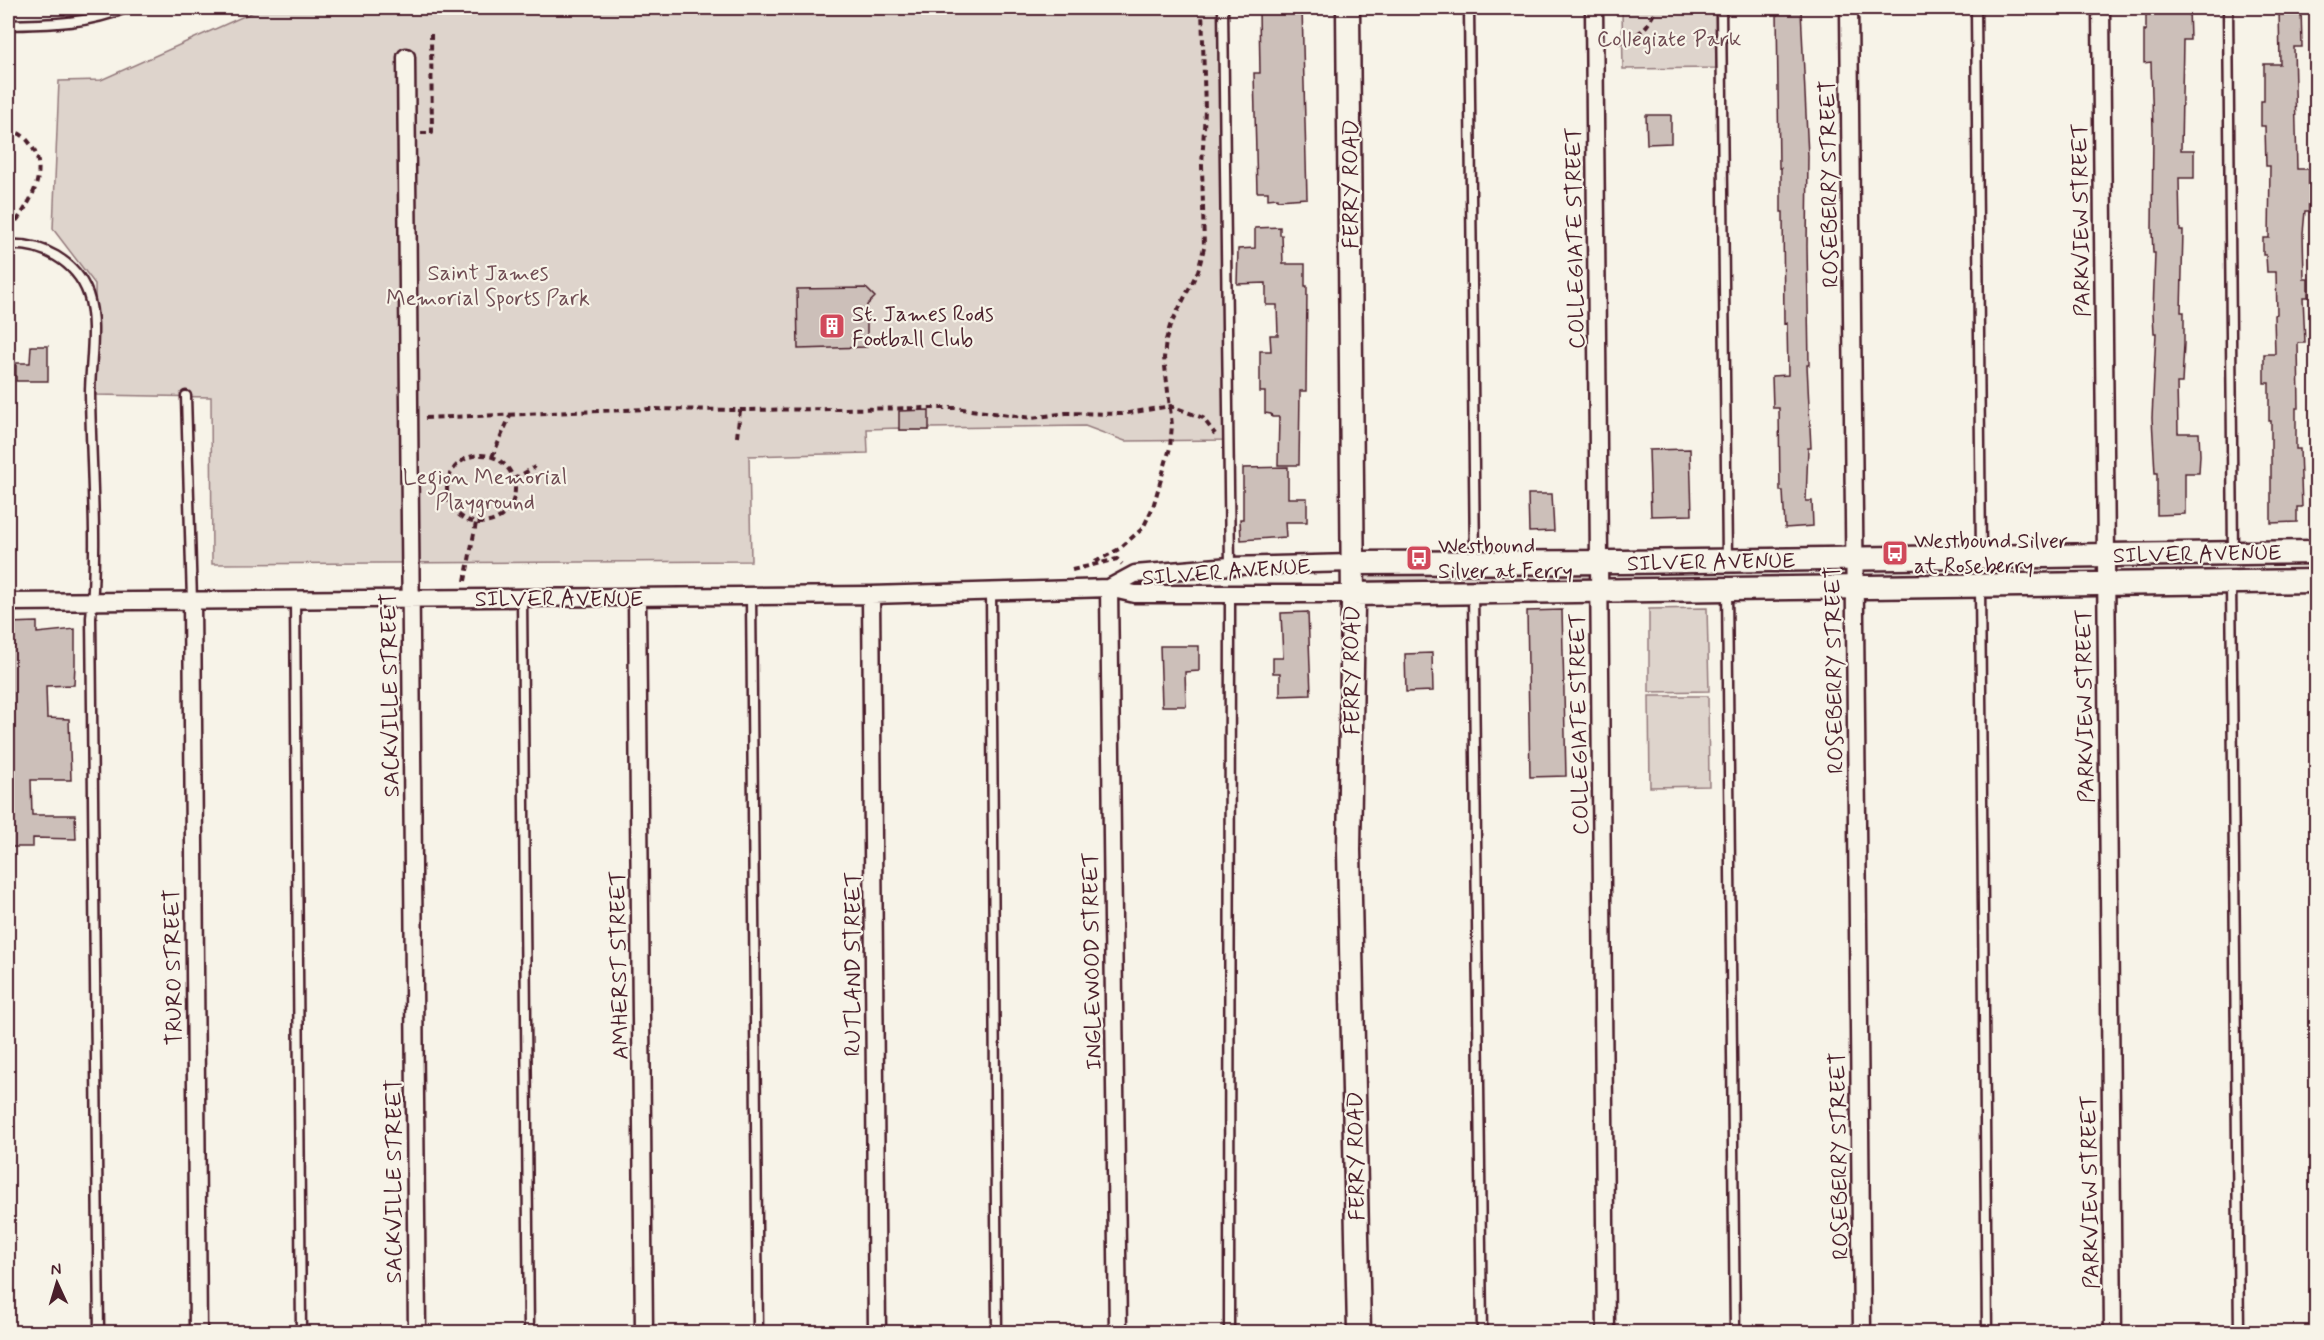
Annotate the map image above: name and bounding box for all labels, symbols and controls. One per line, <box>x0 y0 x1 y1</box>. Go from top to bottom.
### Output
park label: Collegiate Park <box>1597 26 1741 55</box>
street label: ROSEBERRY STREET <box>1814 80 1846 288</box>
street label: FERRY ROAD <box>1338 119 1366 249</box>
street label: PARKVIEW STREET <box>2066 123 2098 317</box>
street label: COLLEGIATE STREET <box>1560 127 1592 349</box>
park label: Saint James Memorial Sports Park <box>386 260 590 313</box>
place label: St. James Rods Football Club <box>852 301 994 354</box>
building icon: St. James Rods Football Club <box>817 311 847 341</box>
park label: Legion Memorial Playground <box>403 464 567 518</box>
place label: Westbound Silver at Roseberry <box>1914 528 2068 581</box>
place label: Westbound Silver at Ferry <box>1438 533 1573 586</box>
bus stop icon: Westbound Silver at Roseberry <box>1880 538 1910 568</box>
street label: SILVER AVENUE <box>2113 540 2282 570</box>
bus stop icon: Westbound Silver at Ferry <box>1404 543 1434 573</box>
street label: SILVER AVENUE <box>1627 548 1796 578</box>
street label: SILVER AVENUE <box>1141 553 1311 593</box>
street label: ROSEBERRY STREET <box>1819 566 1851 774</box>
street label: SILVER AVENUE <box>475 586 643 614</box>
street label: SACKVILLE STREET <box>375 592 407 798</box>
street label: FERRY ROAD <box>1339 605 1367 735</box>
street label: PARKVIEW STREET <box>2070 609 2102 803</box>
street label: COLLEGIATE STREET <box>1564 613 1596 835</box>
street label: INGLEWOOD STREET <box>1077 851 1109 1070</box>
street label: AMHERST STREET <box>604 870 636 1060</box>
street label: RUTLAND STREET <box>840 872 868 1056</box>
street label: TRURO STREET <box>159 888 189 1046</box>
street label: ROSEBERRY STREET <box>1824 1052 1856 1260</box>
street label: SACKVILLE STREET <box>381 1079 409 1283</box>
street label: FERRY ROAD <box>1342 1091 1372 1221</box>
street label: PARKVIEW STREET <box>2075 1095 2107 1289</box>
north arrow <box>27 1253 87 1313</box>
text: N <box>50 1259 62 1280</box>

